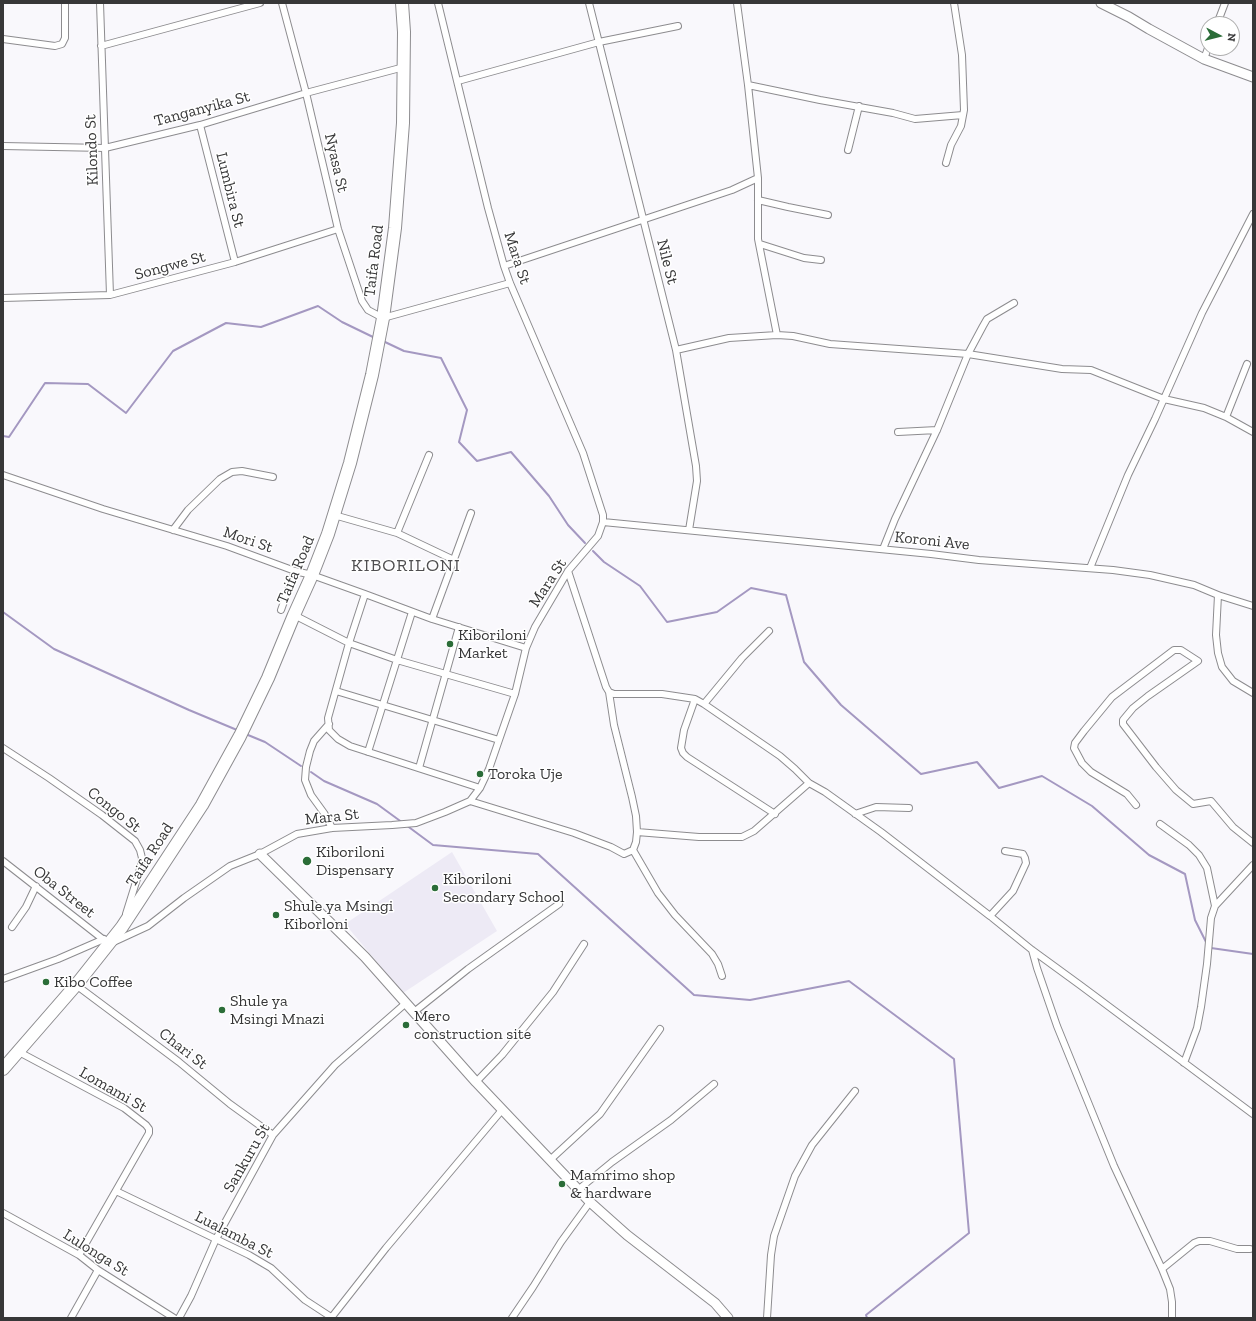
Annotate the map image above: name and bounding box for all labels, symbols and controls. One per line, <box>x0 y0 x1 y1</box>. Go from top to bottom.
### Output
north arrow <box>1200 16 1240 56</box>
text: N <box>1224 32 1238 42</box>
street label: Tanganyika St <box>152 87 252 131</box>
street label: Kilondo St <box>81 114 103 186</box>
street label: Nyasa St <box>320 132 352 194</box>
street label: Lumbira St <box>211 150 249 230</box>
street label: Taifa Road <box>360 224 388 298</box>
street label: Mara St <box>499 229 535 287</box>
street label: Nile St <box>652 237 682 287</box>
street label: Songwe St <box>133 247 207 285</box>
street label: Mori St <box>221 523 275 557</box>
street label: Koroni Ave <box>894 528 970 554</box>
street label: Taifa Road <box>273 533 319 607</box>
district label: KIBORILONI <box>351 555 461 577</box>
street label: Mara St <box>525 555 571 611</box>
place label: Kiboriloni Market <box>458 625 527 663</box>
marker: Kiboriloni Market <box>445 639 455 649</box>
place label: Toroka Uje <box>488 764 563 784</box>
marker: Toroka Uje <box>475 769 485 779</box>
street label: Congo St <box>83 783 145 837</box>
street label: Mara St <box>304 805 360 829</box>
street label: Taifa Road <box>122 819 178 891</box>
place label: Kiboriloni Dispensary <box>316 842 394 880</box>
marker: Kiboriloni Dispensary <box>301 855 313 867</box>
street label: Oba Street <box>29 862 99 922</box>
place label: Kiboriloni Secondary School <box>443 869 564 907</box>
marker: Kiboriloni Secondary School <box>430 883 440 893</box>
place label: Shule ya Msingi Kiborloni <box>284 896 393 934</box>
marker: Shule ya Msingi Kiborloni <box>271 910 281 920</box>
place label: Kibo Coffee <box>54 972 132 992</box>
marker: Kibo Coffee <box>41 977 51 987</box>
place label: Shule ya Msingi Mnazi <box>230 991 324 1029</box>
marker: Shule ya Msingi Mnazi <box>217 1005 227 1015</box>
place label: Mero construction site <box>414 1006 531 1044</box>
marker: Mero construction site <box>401 1020 411 1030</box>
street label: Chari St <box>155 1024 211 1074</box>
street label: Lomami St <box>76 1063 150 1117</box>
street label: Sankuru St <box>220 1120 274 1196</box>
place label: Mamrimo shop & hardware <box>570 1165 675 1203</box>
marker: Mamrimo shop & hardware <box>557 1179 567 1189</box>
street label: Lualamba St <box>192 1207 276 1263</box>
street label: Lulonga St <box>60 1225 132 1281</box>

